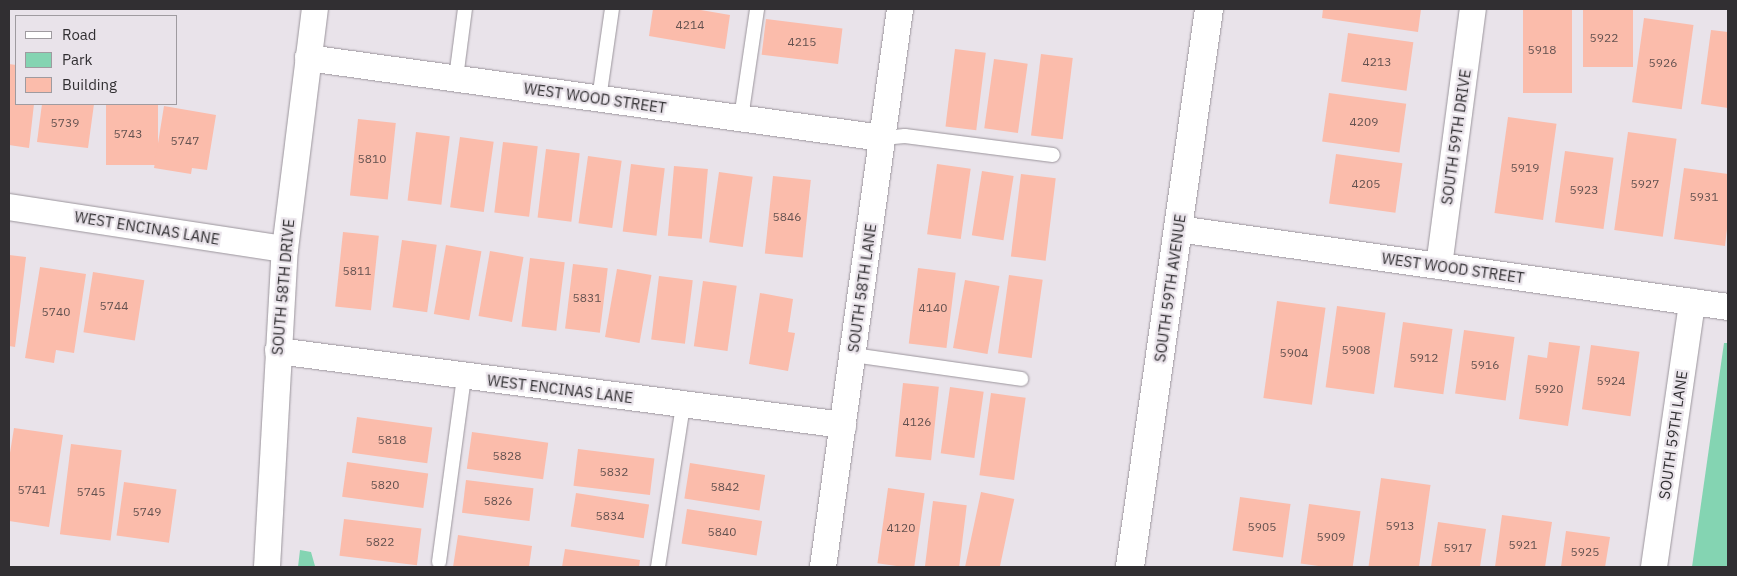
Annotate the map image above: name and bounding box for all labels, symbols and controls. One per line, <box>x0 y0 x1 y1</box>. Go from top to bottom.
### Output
legend <box>15 15 178 105</box>
house number: 4214 <box>676 18 704 32</box>
text: Road <box>62 25 97 44</box>
house number: 5922 <box>1590 31 1618 45</box>
house number: 4215 <box>788 35 816 49</box>
house number: 5918 <box>1528 43 1556 57</box>
text: Park <box>62 50 92 69</box>
house number: 4213 <box>1363 55 1391 69</box>
house number: 5926 <box>1649 56 1677 70</box>
street label: SOUTH 59TH DRIVE <box>1438 68 1474 206</box>
text: Building <box>62 75 117 94</box>
street label: WEST WOOD STREET <box>523 79 667 117</box>
house number: 4209 <box>1350 115 1378 129</box>
house number: 5739 <box>51 116 79 130</box>
house number: 5743 <box>114 127 142 141</box>
house number: 5747 <box>171 134 199 148</box>
house number: 5810 <box>358 152 386 166</box>
house number: 5919 <box>1511 161 1539 175</box>
house number: 4205 <box>1352 177 1380 191</box>
house number: 5927 <box>1631 177 1659 191</box>
house number: 5923 <box>1570 183 1598 197</box>
house number: 5931 <box>1690 190 1718 204</box>
street label: WEST ENCINAS LANE <box>73 208 221 248</box>
house number: 5846 <box>773 210 801 224</box>
street label: SOUTH 59TH AVENUE <box>1151 213 1189 363</box>
street label: SOUTH 58TH DRIVE <box>268 218 298 356</box>
street label: SOUTH 58TH LANE <box>844 223 880 353</box>
street label: WEST WOOD STREET <box>1381 249 1525 287</box>
house number: 5811 <box>343 264 371 278</box>
house number: 5831 <box>573 291 601 305</box>
house number: 5744 <box>100 299 128 313</box>
house number: 4140 <box>919 301 947 315</box>
house number: 5740 <box>42 305 70 319</box>
house number: 5908 <box>1342 343 1370 357</box>
house number: 5904 <box>1280 346 1308 360</box>
house number: 5912 <box>1410 351 1438 365</box>
house number: 5916 <box>1471 358 1499 372</box>
street label: SOUTH 59TH LANE <box>1655 370 1691 500</box>
street label: WEST ENCINAS LANE <box>486 371 634 407</box>
house number: 5924 <box>1597 374 1625 388</box>
house number: 5920 <box>1535 382 1563 396</box>
house number: 4126 <box>903 415 931 429</box>
house number: 5818 <box>378 433 406 447</box>
house number: 5828 <box>493 449 521 463</box>
house number: 5832 <box>600 465 628 479</box>
house number: 5820 <box>371 478 399 492</box>
house number: 5842 <box>711 480 739 494</box>
house number: 5741 <box>18 483 46 497</box>
house number: 5745 <box>77 485 105 499</box>
house number: 5826 <box>484 494 512 508</box>
house number: 5749 <box>133 505 161 519</box>
house number: 5834 <box>596 509 624 523</box>
house number: 5913 <box>1386 519 1414 533</box>
house number: 5905 <box>1248 520 1276 534</box>
house number: 4120 <box>887 521 915 535</box>
house number: 5840 <box>708 525 736 539</box>
house number: 5909 <box>1317 530 1345 544</box>
house number: 5822 <box>366 535 394 549</box>
house number: 5921 <box>1509 538 1537 552</box>
house number: 5917 <box>1444 541 1472 555</box>
house number: 5925 <box>1571 545 1599 559</box>

